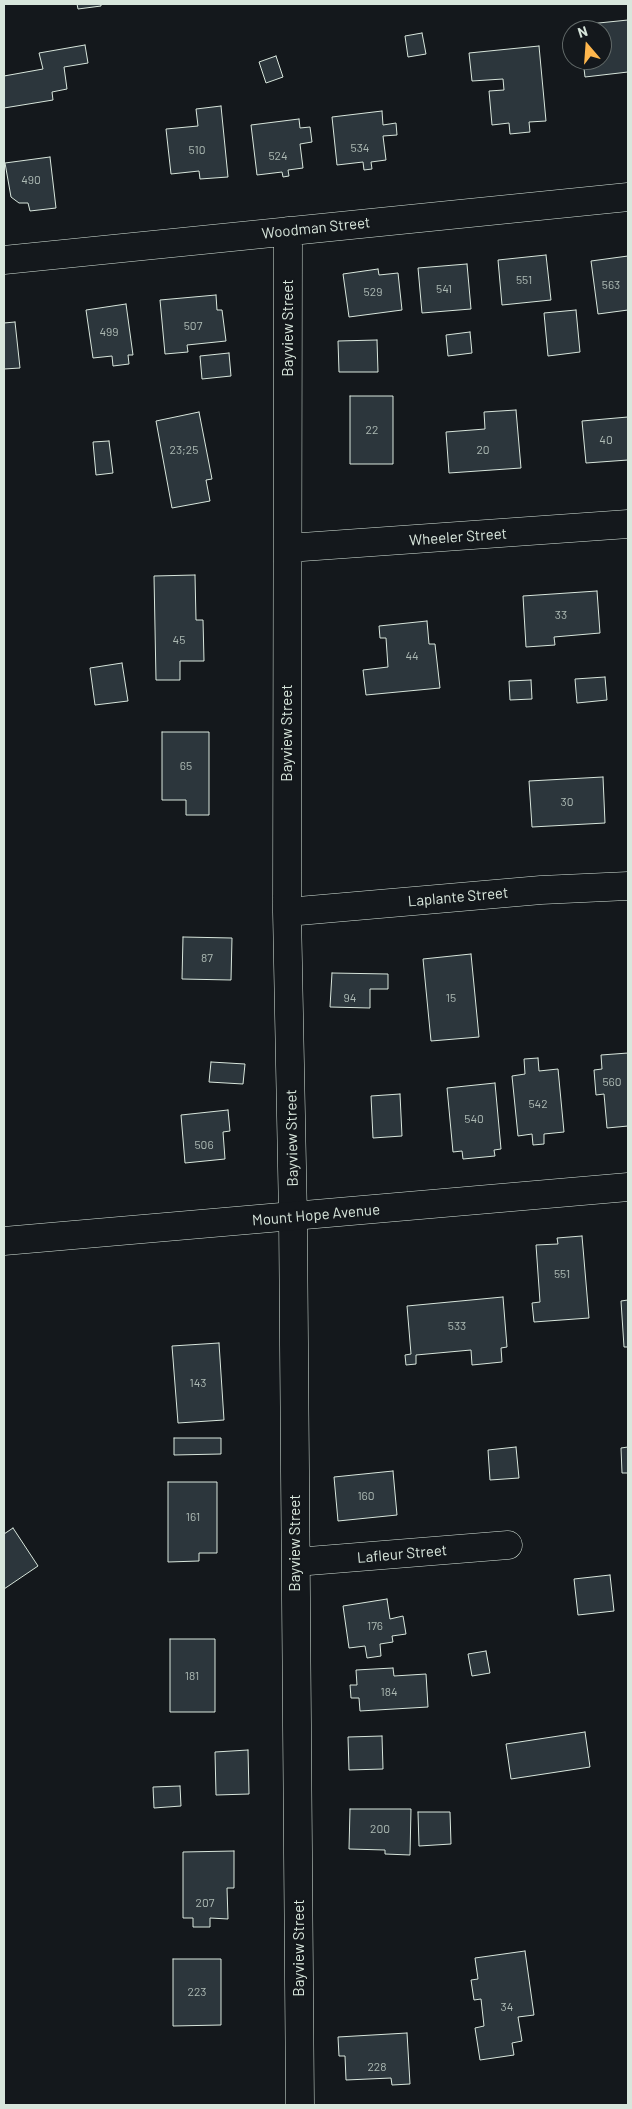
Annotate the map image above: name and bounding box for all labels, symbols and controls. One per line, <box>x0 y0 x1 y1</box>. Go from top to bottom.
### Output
north arrow <box>562 20 612 70</box>
text: N <box>575 22 590 41</box>
house number: 534 <box>351 141 369 155</box>
house number: 510 <box>189 143 205 157</box>
house number: 524 <box>268 149 288 163</box>
house number: 490 <box>21 173 41 187</box>
street label: Woodman Street <box>261 213 371 243</box>
house number: 551 <box>516 273 532 287</box>
house number: 563 <box>602 278 620 292</box>
street label: Bayview Street <box>279 279 297 377</box>
house number: 541 <box>436 282 452 296</box>
house number: 529 <box>364 285 382 299</box>
house number: 507 <box>184 319 202 333</box>
house number: 499 <box>99 325 119 339</box>
house number: 22 <box>366 423 378 437</box>
house number: 40 <box>599 433 613 447</box>
house number: 23;25 <box>170 443 198 457</box>
house number: 20 <box>476 443 490 457</box>
street label: Wheeler Street <box>408 525 508 549</box>
house number: 33 <box>555 608 567 622</box>
house number: 45 <box>173 633 185 647</box>
house number: 44 <box>405 649 419 663</box>
street label: Bayview Street <box>278 684 296 782</box>
house number: 65 <box>180 759 192 773</box>
house number: 30 <box>561 795 573 809</box>
street label: Laplante Street <box>407 884 509 910</box>
house number: 87 <box>201 951 213 965</box>
house number: 94 <box>344 991 356 1005</box>
house number: 15 <box>446 991 456 1005</box>
house number: 560 <box>602 1075 622 1089</box>
street label: Bayview Street <box>282 1089 302 1187</box>
house number: 542 <box>528 1097 548 1111</box>
house number: 540 <box>464 1112 484 1126</box>
house number: 506 <box>194 1138 214 1152</box>
street label: Mount Hope Avenue <box>251 1200 381 1230</box>
house number: 551 <box>554 1267 570 1281</box>
house number: 533 <box>448 1319 466 1333</box>
house number: 143 <box>190 1376 206 1390</box>
house number: 160 <box>357 1489 375 1503</box>
street label: Bayview Street <box>286 1494 304 1592</box>
house number: 161 <box>186 1510 200 1524</box>
street label: Lafleur Street <box>356 1541 448 1567</box>
house number: 176 <box>367 1619 383 1633</box>
house number: 181 <box>185 1669 199 1683</box>
house number: 184 <box>380 1685 398 1699</box>
house number: 200 <box>370 1822 390 1836</box>
house number: 207 <box>196 1896 214 1910</box>
street label: Bayview Street <box>290 1899 308 1997</box>
house number: 223 <box>188 1985 206 1999</box>
house number: 34 <box>501 2000 513 2014</box>
house number: 228 <box>367 2060 387 2074</box>

